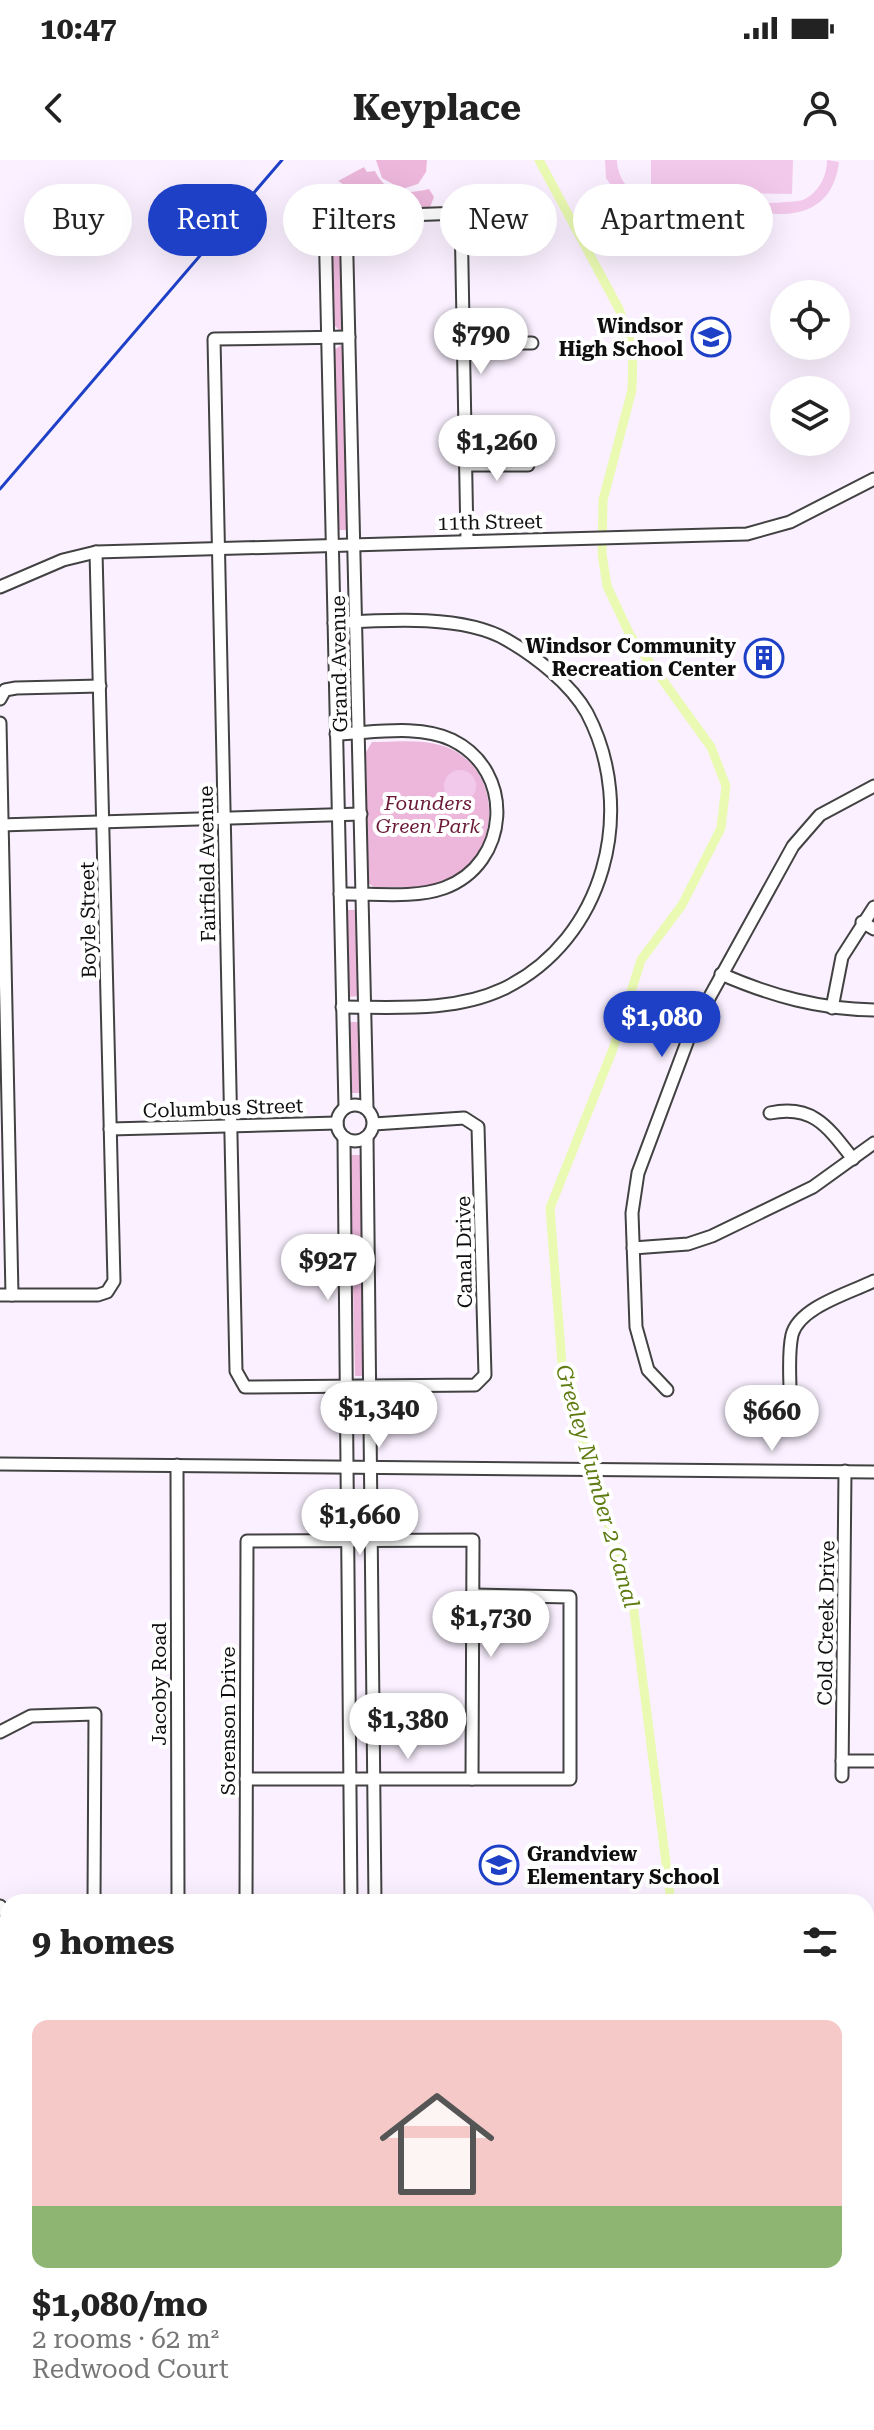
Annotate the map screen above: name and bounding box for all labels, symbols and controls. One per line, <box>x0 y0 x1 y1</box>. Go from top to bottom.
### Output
text: 10:47 <box>40 11 117 46</box>
icon: back <box>32 86 76 130</box>
icon: person <box>798 86 842 130</box>
text: Keyplace <box>353 87 521 129</box>
chip: Buy <box>24 184 132 256</box>
chip: Rent <box>148 184 267 256</box>
chip: Filters <box>283 184 424 256</box>
chip: New <box>440 184 557 256</box>
chip: Apartment <box>573 184 773 256</box>
map controls <box>770 280 850 456</box>
button: locate <box>770 280 850 360</box>
pin: $790 <box>434 308 528 376</box>
place label: Windsor High School <box>559 314 683 361</box>
school or university icon: Windsor High School <box>690 316 732 358</box>
text: $790 <box>452 319 510 349</box>
button: layers <box>770 376 850 456</box>
pin: $1,260 <box>432 415 562 483</box>
text: $1,260 <box>456 426 538 456</box>
street label: 11th Street <box>437 509 543 535</box>
street label: Grand Avenue <box>326 595 352 733</box>
place label: Windsor Community Recreation Center <box>525 634 736 681</box>
building icon: Windsor Community Recreation Center <box>743 637 785 679</box>
street label: Fairfield Avenue <box>194 786 220 942</box>
park label: Founders Green Park <box>376 791 480 838</box>
street label: Boyle Street <box>75 861 101 979</box>
pin: $1,080 <box>597 991 727 1059</box>
text: $1,080 <box>621 1002 703 1032</box>
street label: Columbus Street <box>142 1093 304 1123</box>
street label: Canal Drive <box>451 1196 477 1308</box>
pin: $927 <box>281 1234 375 1302</box>
text: $927 <box>299 1245 357 1275</box>
water label: Greeley Number 2 Canal <box>551 1362 644 1611</box>
pin: $1,340 <box>314 1382 444 1450</box>
pin: $660 <box>725 1385 819 1453</box>
text: $1,340 <box>338 1393 420 1423</box>
text: $660 <box>743 1396 801 1426</box>
pin: $1,660 <box>295 1489 425 1557</box>
text: $1,660 <box>319 1500 401 1530</box>
street label: Cold Creek Drive <box>813 1540 839 1706</box>
pin: $1,730 <box>426 1591 556 1659</box>
text: $1,730 <box>450 1602 532 1632</box>
street label: Jacoby Road <box>147 1622 171 1746</box>
street label: Sorenson Drive <box>216 1647 240 1795</box>
pin: $1,380 <box>343 1693 473 1761</box>
text: $1,380 <box>367 1704 449 1734</box>
place label: Grandview Elementary School <box>527 1842 720 1889</box>
school or university icon: Grandview Elementary School <box>478 1844 520 1886</box>
icon: filters <box>798 1920 842 1964</box>
text: 9 homes <box>32 1922 175 1962</box>
icon: home <box>365 2072 509 2216</box>
text: $1,080/mo <box>32 2284 208 2324</box>
text: 2 rooms · 62 m² <box>32 2324 219 2354</box>
text: Redwood Court <box>32 2354 229 2384</box>

